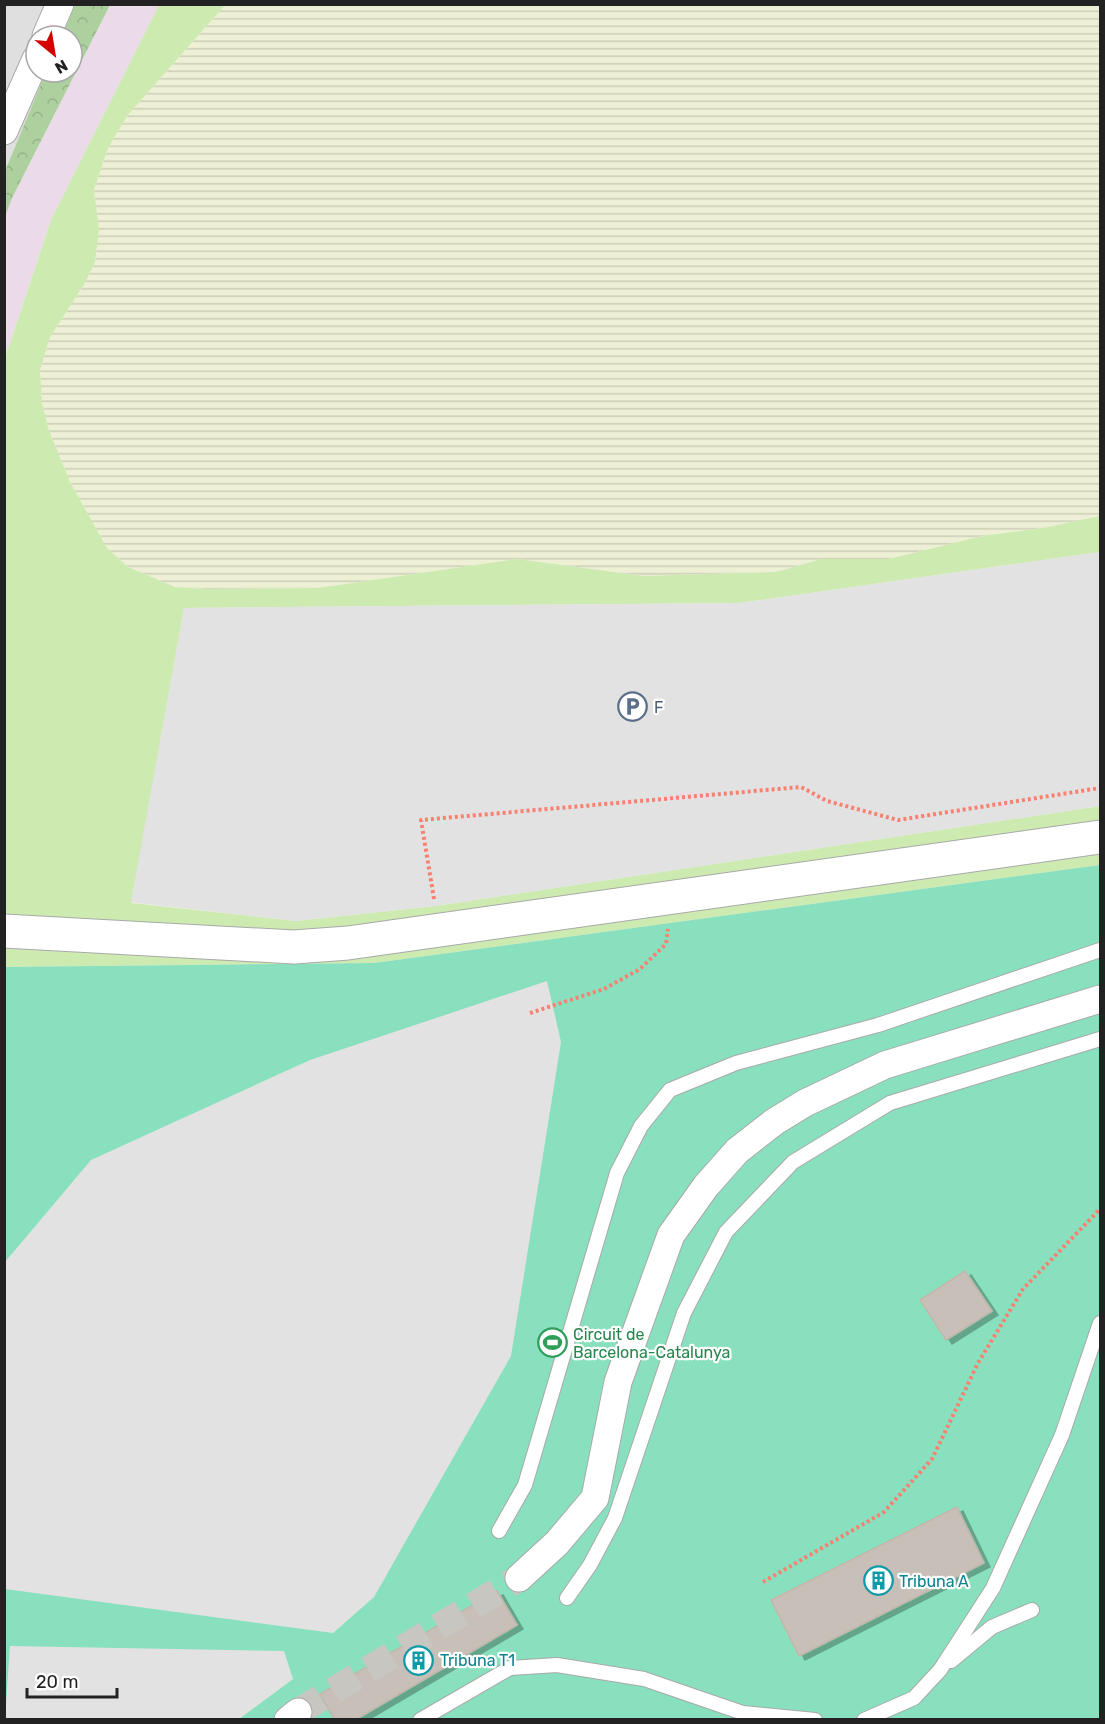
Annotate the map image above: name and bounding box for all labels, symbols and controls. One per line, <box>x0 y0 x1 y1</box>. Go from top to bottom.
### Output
north arrow <box>24 24 84 84</box>
text: N <box>52 55 71 78</box>
parking icon: F <box>617 691 649 723</box>
place label: F <box>654 698 663 717</box>
place label: Circuit de Barcelona-Catalunya <box>573 1325 730 1362</box>
sports icon: Circuit de Barcelona-Catalunya <box>536 1327 568 1359</box>
building icon: Tribuna A <box>862 1565 894 1597</box>
place label: Tribuna A <box>899 1572 969 1591</box>
building icon: Tribuna T1 <box>403 1644 435 1676</box>
place label: Tribuna T1 <box>440 1651 515 1670</box>
scale bar <box>27 1661 117 1699</box>
text: 20 m <box>36 1671 78 1693</box>

